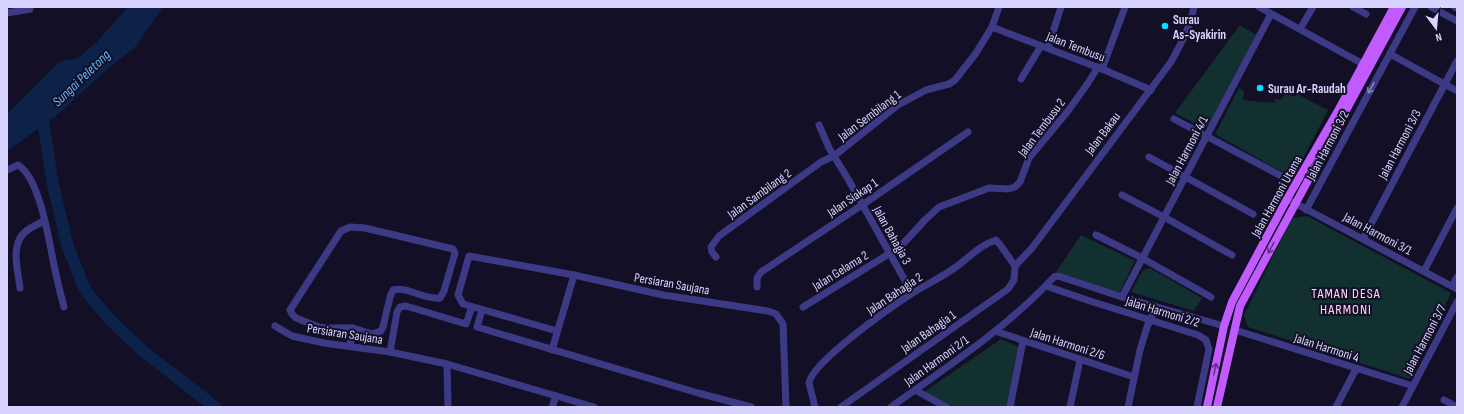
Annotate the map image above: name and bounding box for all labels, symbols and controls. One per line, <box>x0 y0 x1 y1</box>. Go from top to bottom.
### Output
north arrow <box>1416 8 1456 48</box>
place label: Surau As-Syakirin <box>1172 12 1226 43</box>
marker: Surau As-Syakirin <box>1160 21 1170 31</box>
street label: Jalan Tembusu <box>1043 28 1107 65</box>
text: N <box>1434 30 1443 44</box>
water label: Sungai Peletong <box>49 46 114 110</box>
place label: Surau Ar-Raudah <box>1268 81 1346 97</box>
one-way arrow <box>1366 82 1374 94</box>
marker: Surau Ar-Raudah <box>1255 83 1265 93</box>
street label: Jalan Sembilang 1 <box>834 87 905 145</box>
street label: Jalan Tembusu 2 <box>1014 95 1069 161</box>
street label: Jalan Harmoni 3/3 <box>1374 107 1425 183</box>
street label: Jalan Harmoni 3/2 <box>1302 108 1353 184</box>
street label: Jalan Bakau <box>1081 109 1124 159</box>
street label: Jalan Harmoni 4/1 <box>1162 113 1212 188</box>
street label: Jalan Harmoni Utama <box>1247 153 1306 241</box>
street label: Jalan Sambilang 2 <box>724 165 795 223</box>
street label: Jalan Siakap 1 <box>823 175 881 221</box>
street label: Jalan Bahagia 3 <box>869 203 915 267</box>
street label: Jalan Harmoni 3/1 <box>1339 209 1415 259</box>
one-way arrow <box>1267 242 1275 254</box>
street label: Jalan Gelama 2 <box>809 247 871 295</box>
street label: Persiaran Saujana <box>633 269 711 298</box>
street label: Jalan Bahagia 2 <box>863 269 926 319</box>
district label: TAMAN DESA HARMONI <box>1311 285 1381 318</box>
street label: Jalan Harmoni 2/2 <box>1123 293 1202 331</box>
street label: Jalan Harmoni 3/7 <box>1399 301 1450 378</box>
street label: Jalan Bahagia 1 <box>897 307 959 357</box>
street label: Persiaran Saujana <box>306 320 384 348</box>
street label: Jalan Harmoni 2/6 <box>1028 324 1107 364</box>
street label: Jalan Harmoni 4 <box>1291 330 1362 366</box>
street label: Jalan Harmoni 2/1 <box>900 332 972 390</box>
one-way arrow <box>1211 363 1219 376</box>

